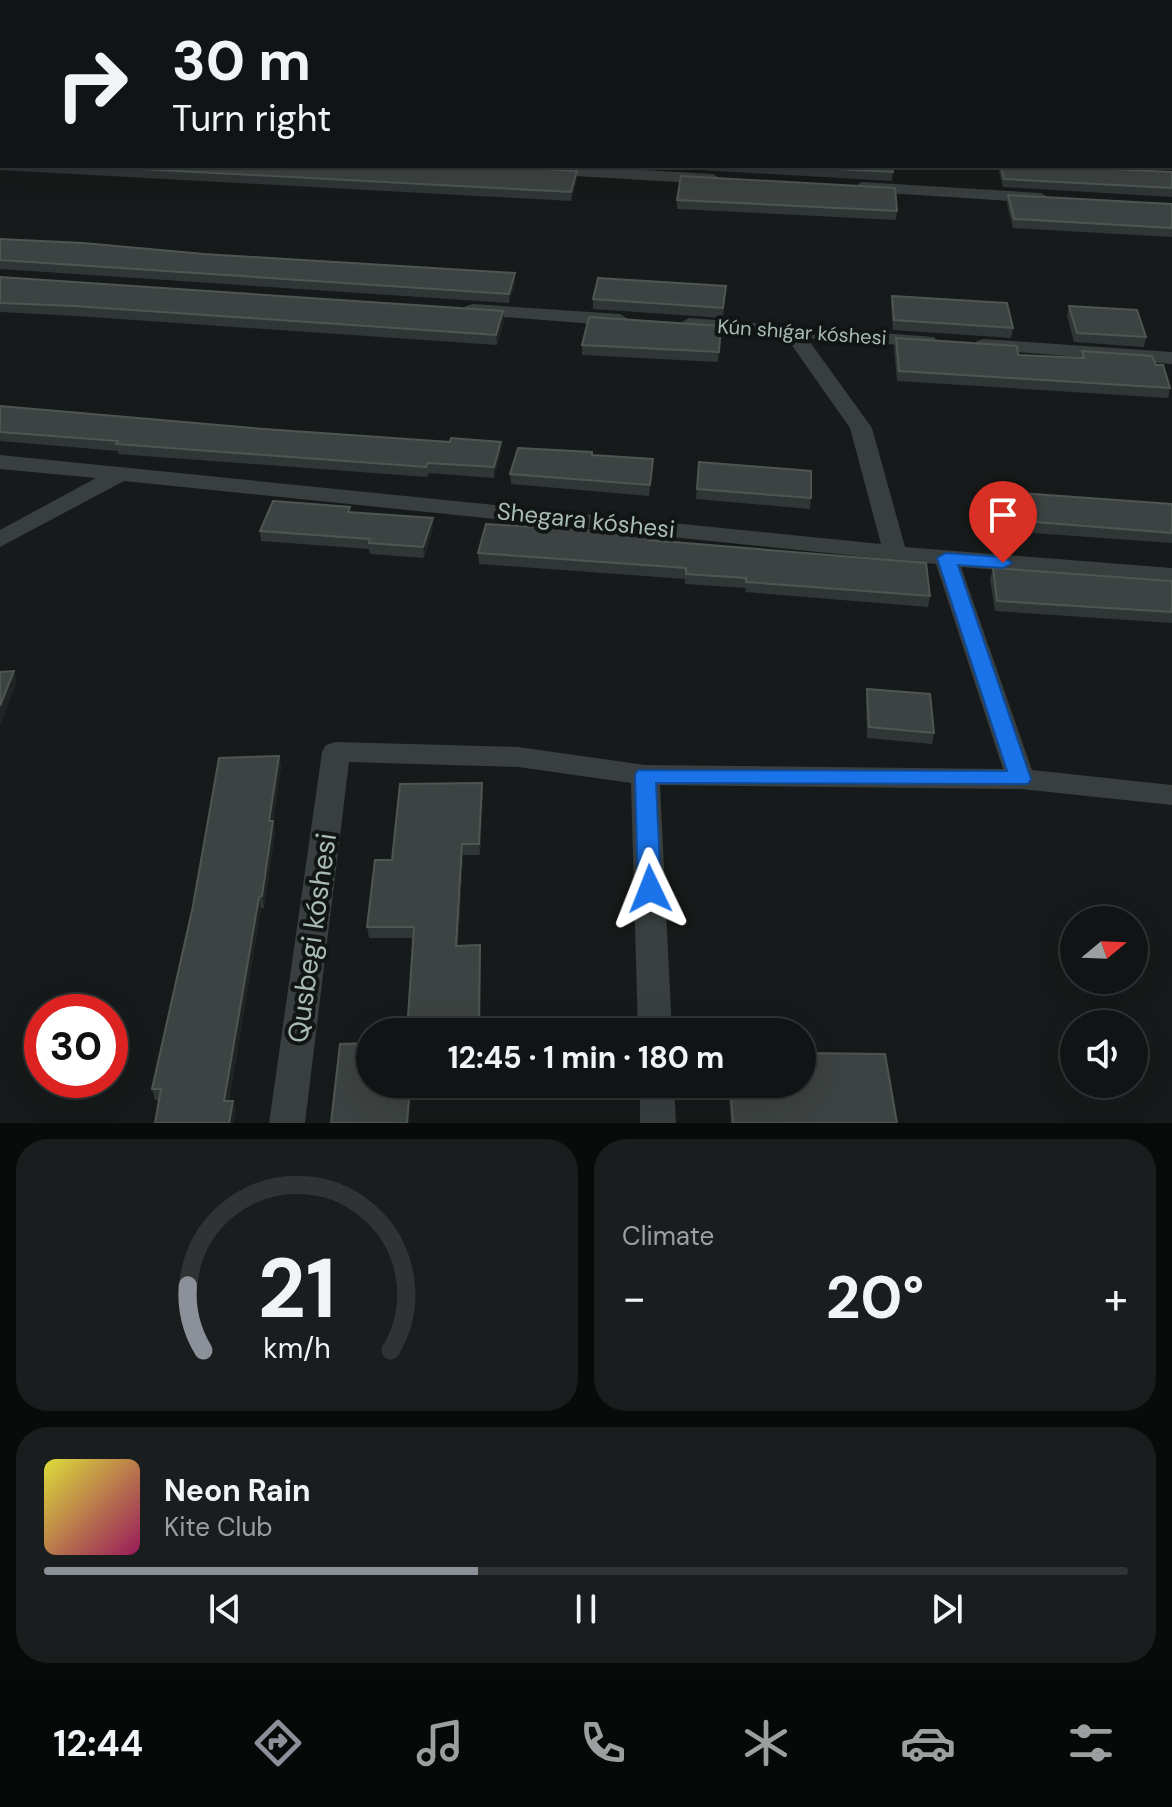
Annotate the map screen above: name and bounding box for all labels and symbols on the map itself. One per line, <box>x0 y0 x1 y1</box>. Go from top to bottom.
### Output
street label: Kún shıǵar kóshesi <box>717 313 887 351</box>
pin <box>969 481 1037 563</box>
street label: Shegara kóshesi <box>495 495 677 545</box>
street label: Qusbegi kóshesi <box>279 831 345 1045</box>
position arrow <box>608 847 692 931</box>
north arrow <box>1060 906 1148 994</box>
speed limit sign: 30 <box>24 994 128 1098</box>

